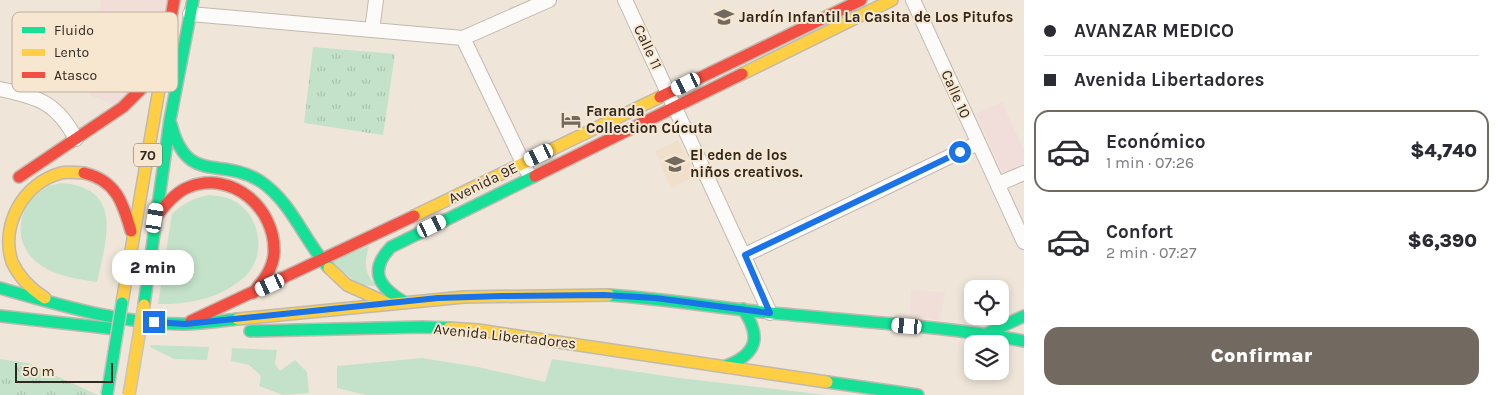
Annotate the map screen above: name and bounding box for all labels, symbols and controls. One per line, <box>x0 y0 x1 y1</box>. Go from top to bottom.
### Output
school or university icon: Jardín Infantil La Casita de Los Pitufos <box>713 6 735 28</box>
place label: Jardín Infantil La Casita de Los Pitufos <box>739 8 1013 26</box>
legend <box>12 12 178 92</box>
text: AVANZAR MEDICO <box>1074 20 1234 42</box>
text: Fluido <box>54 22 94 39</box>
street label: Calle 11 <box>630 22 666 72</box>
text: Lento <box>54 44 89 61</box>
text: Atasco <box>54 67 97 84</box>
street label: Calle 10 <box>937 67 975 121</box>
text: Avenida Libertadores <box>1074 69 1264 91</box>
car <box>669 71 702 97</box>
place label: Faranda Collection Cúcuta <box>586 102 712 137</box>
hotel icon: Faranda Collection Cúcuta <box>560 109 582 131</box>
icon: car <box>1046 129 1091 174</box>
text: Económico <box>1106 131 1206 153</box>
text: $4,740 <box>1410 140 1477 162</box>
route start <box>949 141 971 163</box>
car <box>522 142 555 168</box>
road number: 70 <box>134 144 162 166</box>
place label: El eden de los niños creativos. <box>690 146 803 181</box>
school or university icon: El eden de los niños creativos. <box>664 153 686 175</box>
text: 1 min · 07:26 <box>1106 153 1194 172</box>
street label: Avenida 9E <box>445 158 521 208</box>
car <box>145 202 164 234</box>
car <box>415 213 448 239</box>
icon: car <box>1046 219 1091 264</box>
text: Confort <box>1106 221 1173 243</box>
text: $6,390 <box>1407 230 1477 252</box>
text: 2 min · 07:27 <box>1106 243 1196 262</box>
callout: 2 min <box>113 250 195 284</box>
text: 2 min <box>130 258 176 277</box>
car <box>253 272 286 298</box>
map controls <box>964 280 1009 380</box>
button: locate <box>964 280 1009 325</box>
route end <box>143 311 165 333</box>
car <box>891 317 922 335</box>
street label: Avenida Libertadores <box>433 320 577 352</box>
button: Confirmar <box>1044 327 1479 385</box>
button: layers <box>964 335 1009 380</box>
scale bar <box>15 360 112 383</box>
text: 50 m <box>22 363 55 380</box>

